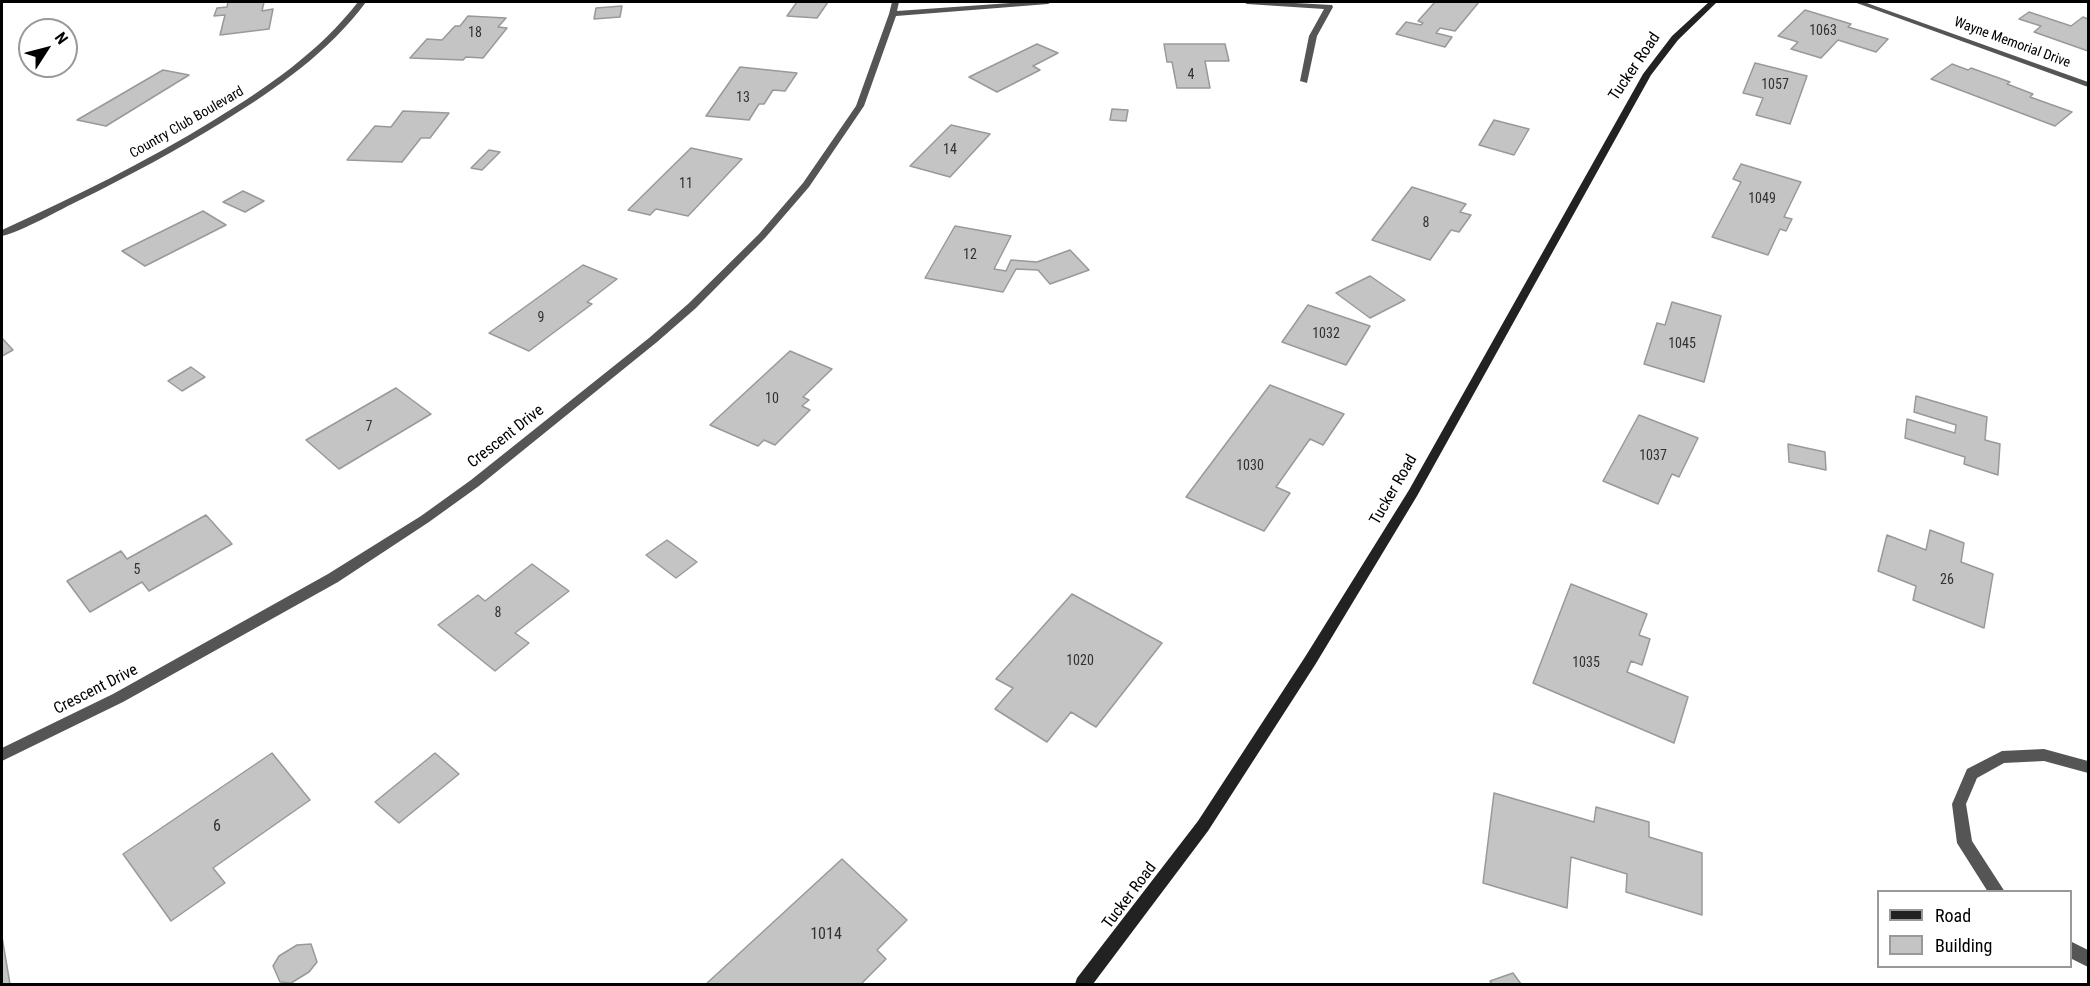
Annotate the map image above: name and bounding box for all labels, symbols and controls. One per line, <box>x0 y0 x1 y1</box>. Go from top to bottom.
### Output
street label: Wayne Memorial Drive <box>1951 14 2073 72</box>
north arrow <box>18 18 78 78</box>
house number: 1063 <box>1809 23 1837 39</box>
house number: 18 <box>468 25 482 41</box>
text: N <box>51 29 72 48</box>
street label: Tucker Road <box>1605 29 1665 105</box>
house number: 4 <box>1188 67 1194 83</box>
house number: 1057 <box>1761 77 1789 93</box>
street label: Country Club Boulevard <box>127 83 247 163</box>
house number: 13 <box>736 90 750 106</box>
house number: 14 <box>943 142 957 158</box>
house number: 11 <box>679 176 693 192</box>
house number: 1049 <box>1748 191 1776 207</box>
house number: 8 <box>1423 215 1429 231</box>
house number: 12 <box>963 247 977 263</box>
house number: 9 <box>538 310 544 326</box>
house number: 1032 <box>1312 326 1340 342</box>
house number: 1045 <box>1668 336 1696 352</box>
house number: 10 <box>765 391 779 407</box>
street label: Crescent Drive <box>464 401 548 473</box>
house number: 7 <box>366 419 372 435</box>
house number: 1037 <box>1639 448 1667 464</box>
street label: Tucker Road <box>1366 451 1422 529</box>
house number: 1030 <box>1236 458 1264 474</box>
house number: 5 <box>134 562 140 578</box>
house number: 26 <box>1940 572 1954 588</box>
house number: 8 <box>495 605 501 621</box>
house number: 1020 <box>1066 653 1094 669</box>
house number: 1035 <box>1572 655 1600 671</box>
street label: Crescent Drive <box>51 661 141 719</box>
house number: 6 <box>213 817 221 837</box>
street label: Tucker Road <box>1099 859 1161 933</box>
legend <box>1877 890 2072 968</box>
text: Road <box>1935 905 1971 926</box>
house number: 1014 <box>810 925 842 945</box>
text: Building <box>1935 935 1992 956</box>

